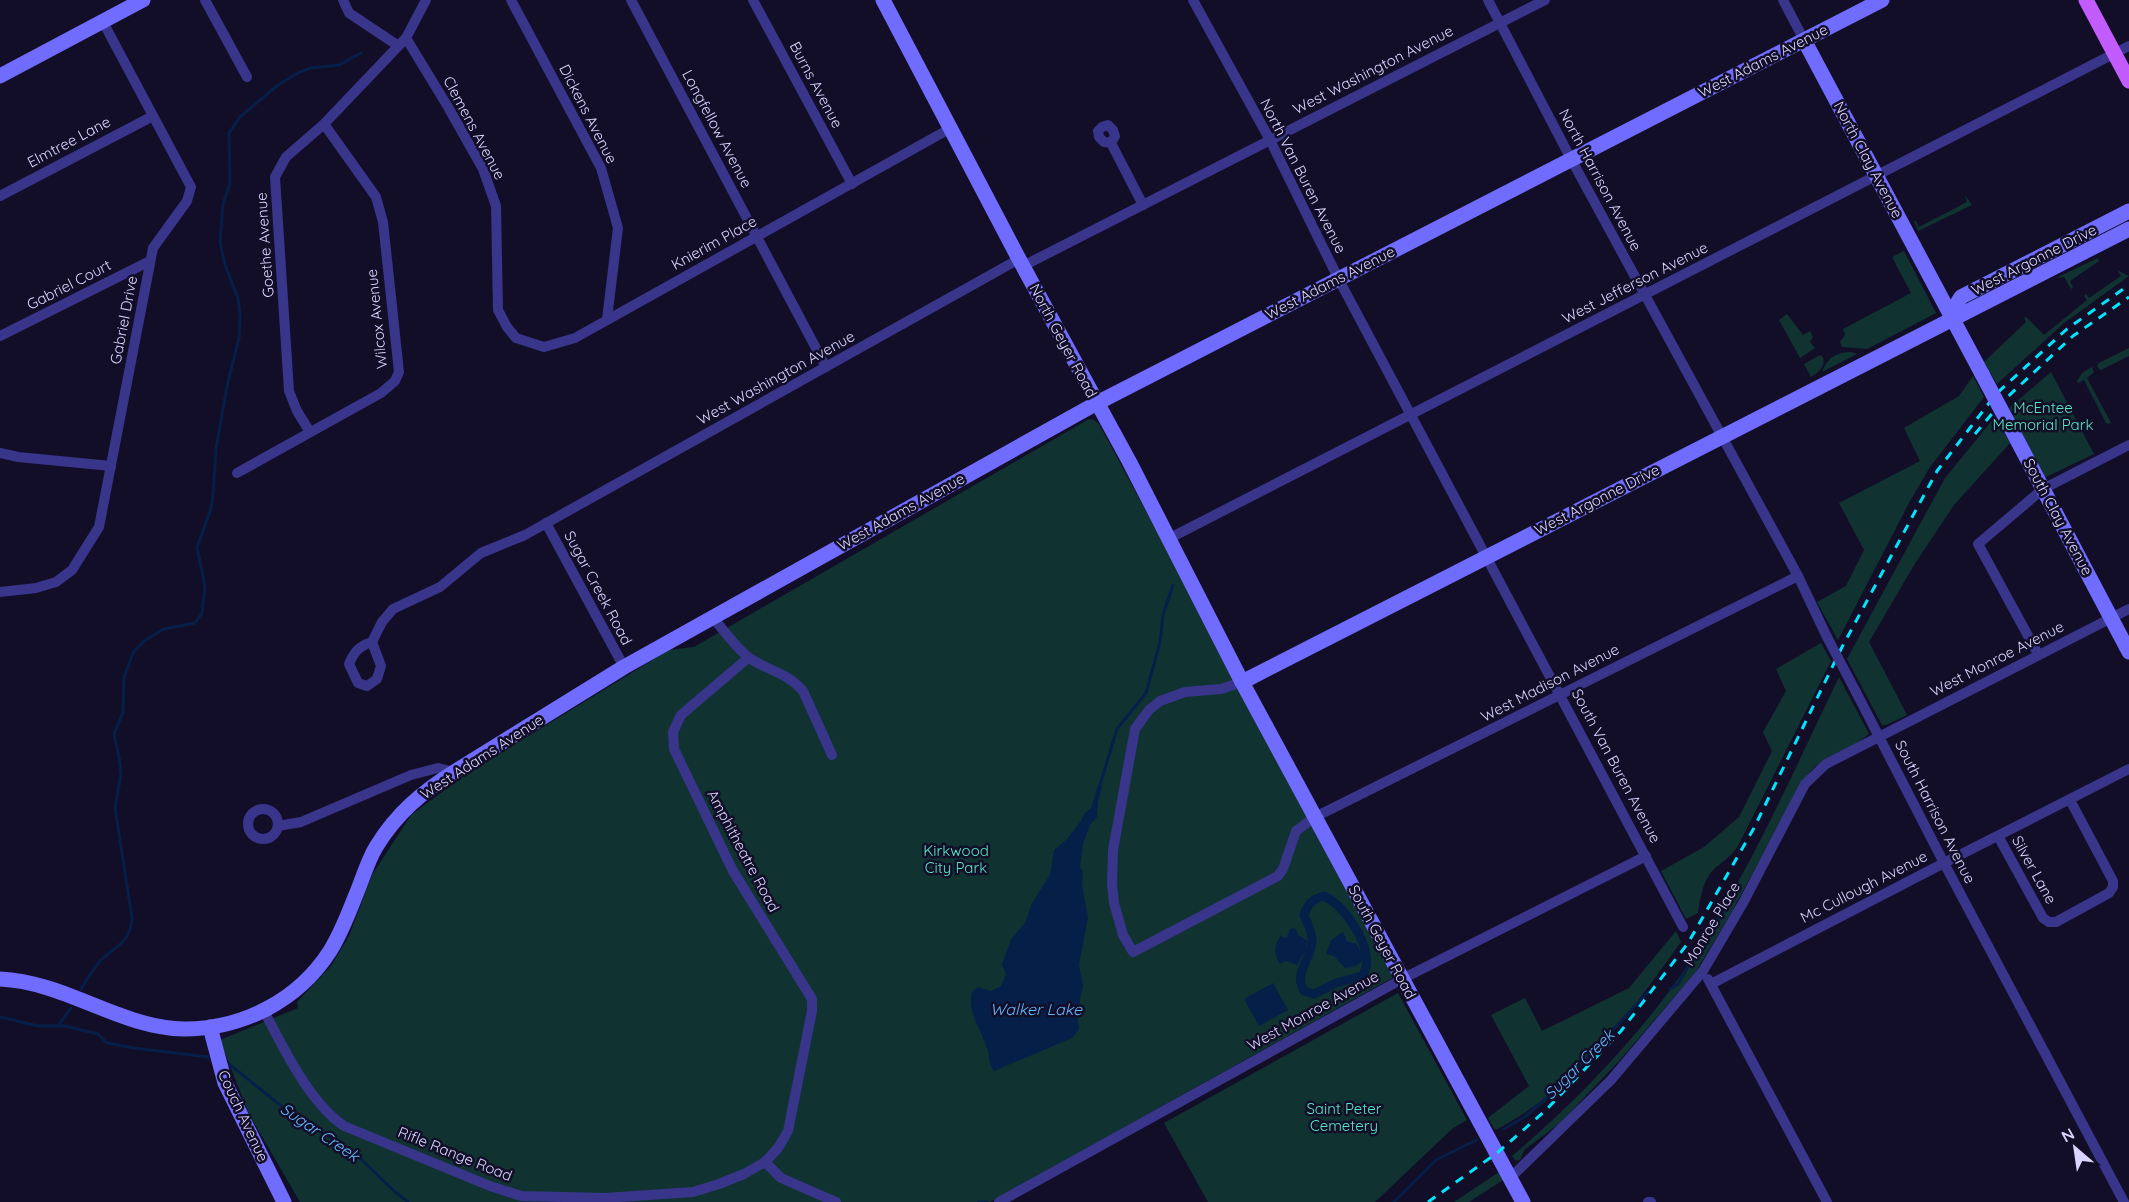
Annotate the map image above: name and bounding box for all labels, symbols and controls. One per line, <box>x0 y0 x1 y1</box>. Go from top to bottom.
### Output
street label: West Adams Avenue <box>1695 20 1831 101</box>
street label: West Washington Avenue <box>1289 21 1456 118</box>
street label: Burns Avenue <box>786 38 847 131</box>
street label: Dickens Avenue <box>555 61 622 167</box>
street label: Longfellow Avenue <box>678 67 757 191</box>
street label: Clemens Avenue <box>439 73 510 183</box>
street label: North Van Buren Avenue <box>1256 95 1351 256</box>
street label: North Clay Avenue <box>1830 98 1907 221</box>
street label: North Harrison Avenue <box>1555 105 1646 254</box>
street label: Elmtree Lane <box>24 112 114 171</box>
street label: Goethe Avenue <box>251 192 278 298</box>
street label: Knierim Place <box>668 211 760 274</box>
street label: West Argonne Drive <box>1968 220 2100 299</box>
street label: West Jefferson Avenue <box>1559 237 1711 328</box>
street label: West Adams Avenue <box>1262 242 1398 323</box>
street label: Gabriel Court <box>23 255 114 314</box>
street label: Wilcox Avenue <box>362 268 391 370</box>
street label: Gabriel Drive <box>106 274 141 366</box>
street label: North Geyer Road <box>1025 281 1101 401</box>
street label: West Washington Avenue <box>694 326 858 429</box>
park label: McEntee Memorial Park <box>1993 398 2094 434</box>
street label: South Clay Avenue <box>2020 455 2097 579</box>
street label: West Argonne Drive <box>1531 460 1663 539</box>
street label: West Adams Avenue <box>834 469 968 555</box>
street label: Sugar Creek Road <box>560 527 637 648</box>
street label: West Monroe Avenue <box>1927 617 2067 700</box>
street label: West Madison Avenue <box>1477 639 1622 726</box>
street label: South Van Buren Avenue <box>1568 686 1665 846</box>
street label: West Adams Avenue <box>417 710 547 803</box>
street label: South Harrison Avenue <box>1891 737 1980 887</box>
street label: Amphitheatre Road <box>703 786 784 915</box>
street label: Silver Lane <box>2008 832 2061 907</box>
park label: Kirkwood City Park <box>923 841 989 877</box>
street label: Mc Cullough Avenue <box>1797 846 1930 927</box>
street label: Monroe Place <box>1679 878 1744 969</box>
street label: South Geyer Road <box>1344 881 1421 1002</box>
street label: West Monroe Avenue <box>1244 967 1382 1055</box>
water label: Walker Lake <box>990 999 1083 1019</box>
water label: Sugar Creek <box>1540 1024 1619 1103</box>
street label: Couch Avenue <box>214 1067 273 1165</box>
water label: Sugar Creek <box>277 1098 364 1167</box>
park label: Saint Peter Cemetery <box>1306 1099 1382 1135</box>
north arrow <box>2045 1118 2105 1178</box>
street label: Rifle Range Road <box>395 1122 515 1185</box>
text: N <box>2058 1123 2078 1146</box>

